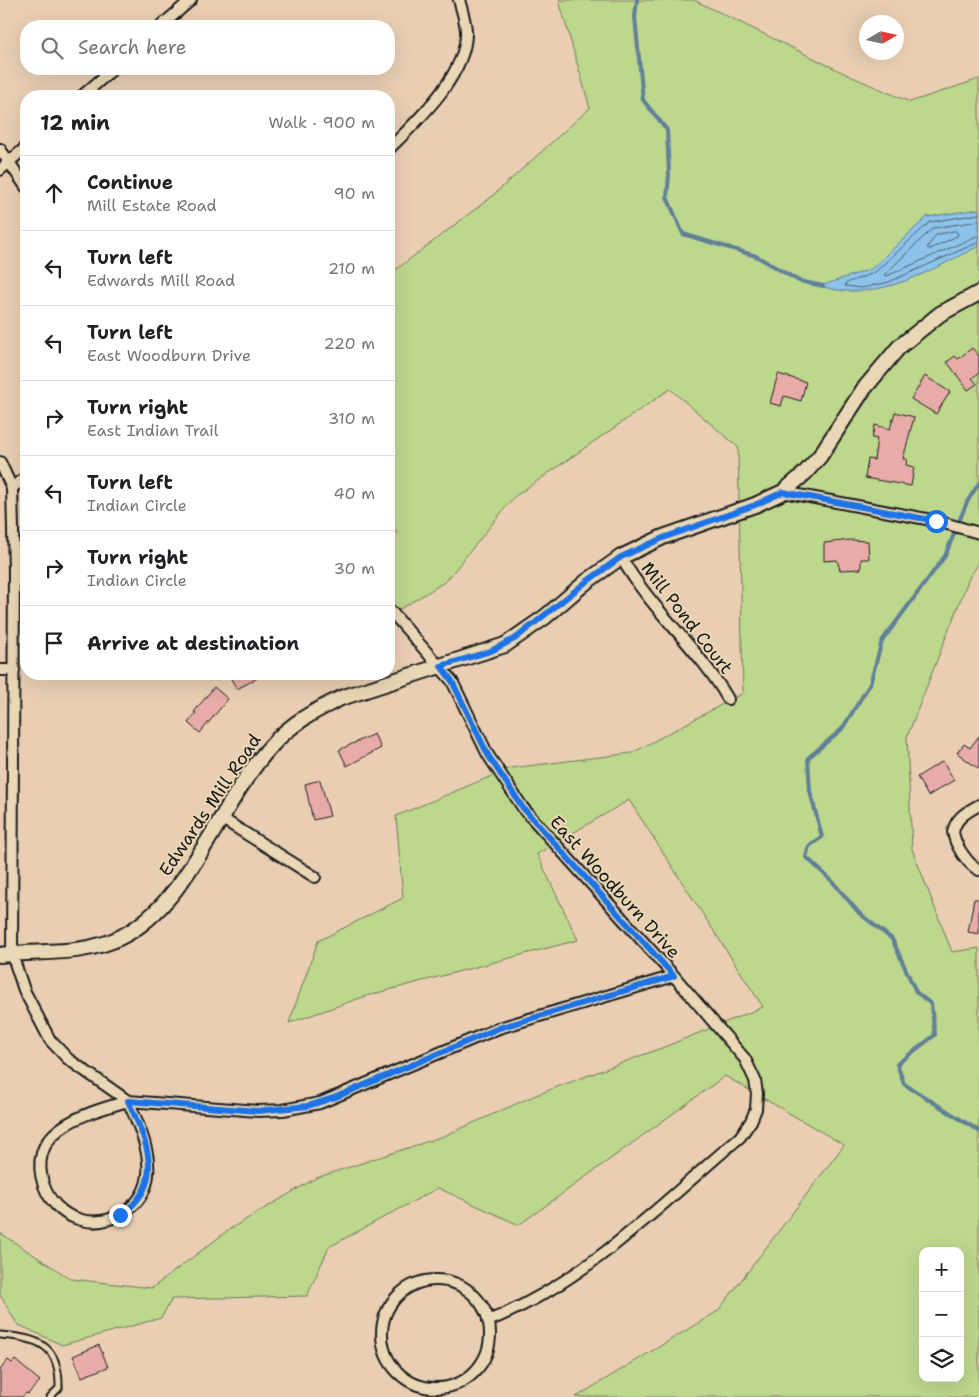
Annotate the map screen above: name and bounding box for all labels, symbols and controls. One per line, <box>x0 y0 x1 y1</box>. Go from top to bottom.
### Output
north arrow <box>859 15 904 60</box>
search box <box>20 20 395 75</box>
icon: search <box>38 34 66 62</box>
text: Search here <box>78 35 187 60</box>
text: 12 min <box>40 109 110 137</box>
text: Walk · 900 m <box>268 112 375 133</box>
text: Continue <box>87 170 173 195</box>
icon: ahead <box>40 179 68 207</box>
text: 90 m <box>334 183 375 204</box>
text: Mill Estate Road <box>87 195 217 216</box>
text: Turn left <box>87 245 173 270</box>
icon: left <box>40 254 68 282</box>
text: 210 m <box>328 258 375 279</box>
text: Edwards Mill Road <box>87 270 235 291</box>
text: Turn left <box>87 320 173 345</box>
icon: left <box>40 329 68 357</box>
text: 220 m <box>323 333 375 354</box>
text: East Woodburn Drive <box>87 345 251 366</box>
text: Turn right <box>87 395 188 420</box>
icon: right <box>40 404 68 432</box>
text: 310 m <box>328 408 375 429</box>
text: East Indian Trail <box>87 420 219 441</box>
text: Turn left <box>87 470 173 495</box>
icon: left <box>40 479 68 507</box>
text: 40 m <box>333 483 375 504</box>
text: Indian Circle <box>87 495 187 516</box>
route start <box>925 510 948 533</box>
text: Turn right <box>87 545 188 570</box>
icon: right <box>40 554 68 582</box>
street label: Mill Pond Court <box>636 557 738 679</box>
text: 30 m <box>334 558 375 579</box>
text: Indian Circle <box>87 570 187 591</box>
icon: arrive <box>40 629 68 657</box>
text: Arrive at destination <box>87 631 299 656</box>
street label: Edwards Mill Road <box>153 729 267 881</box>
street label: East Woodburn Drive <box>544 810 686 964</box>
route end <box>109 1204 132 1227</box>
map controls <box>919 1247 964 1382</box>
button: + <box>919 1247 964 1292</box>
button: − <box>919 1292 964 1337</box>
button: layers <box>919 1337 964 1382</box>

